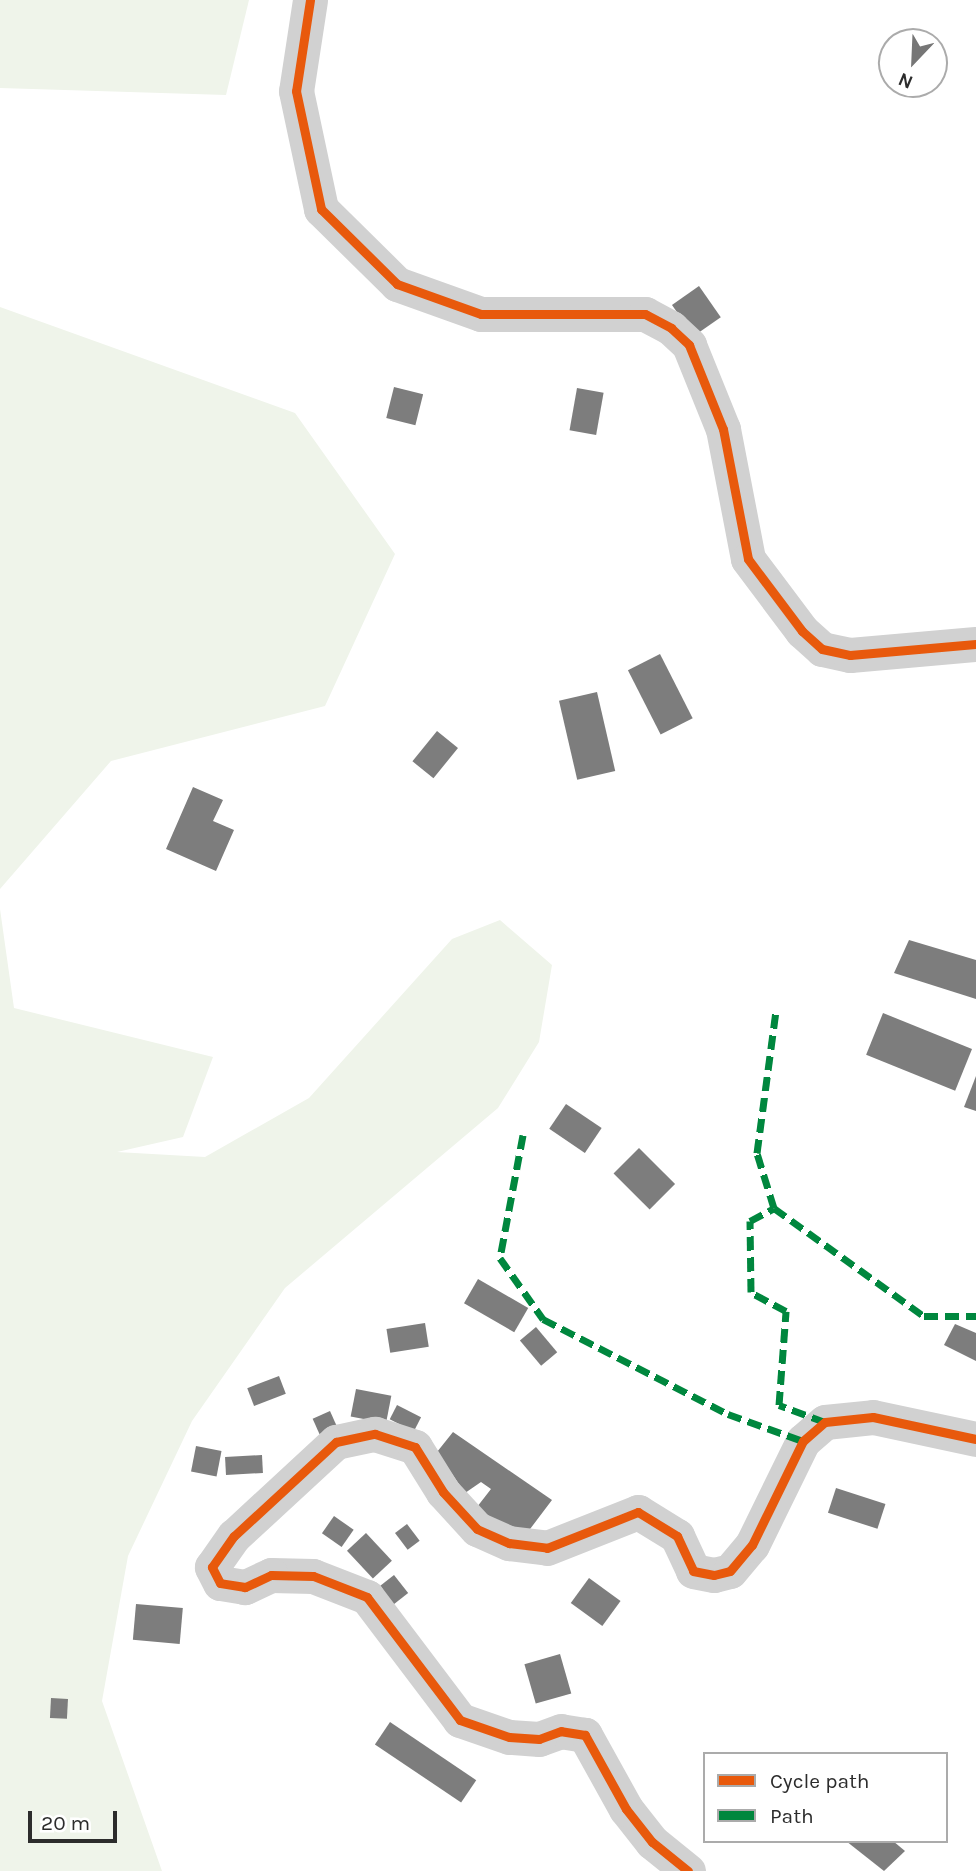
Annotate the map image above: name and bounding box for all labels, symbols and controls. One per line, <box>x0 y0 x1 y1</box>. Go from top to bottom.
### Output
north arrow <box>878 28 948 98</box>
text: N <box>895 68 916 93</box>
legend <box>703 1752 948 1843</box>
text: Cycle path <box>770 1769 870 1793</box>
scale bar <box>32 1798 121 1842</box>
text: Path <box>770 1804 814 1828</box>
text: 20 m <box>41 1811 90 1835</box>

